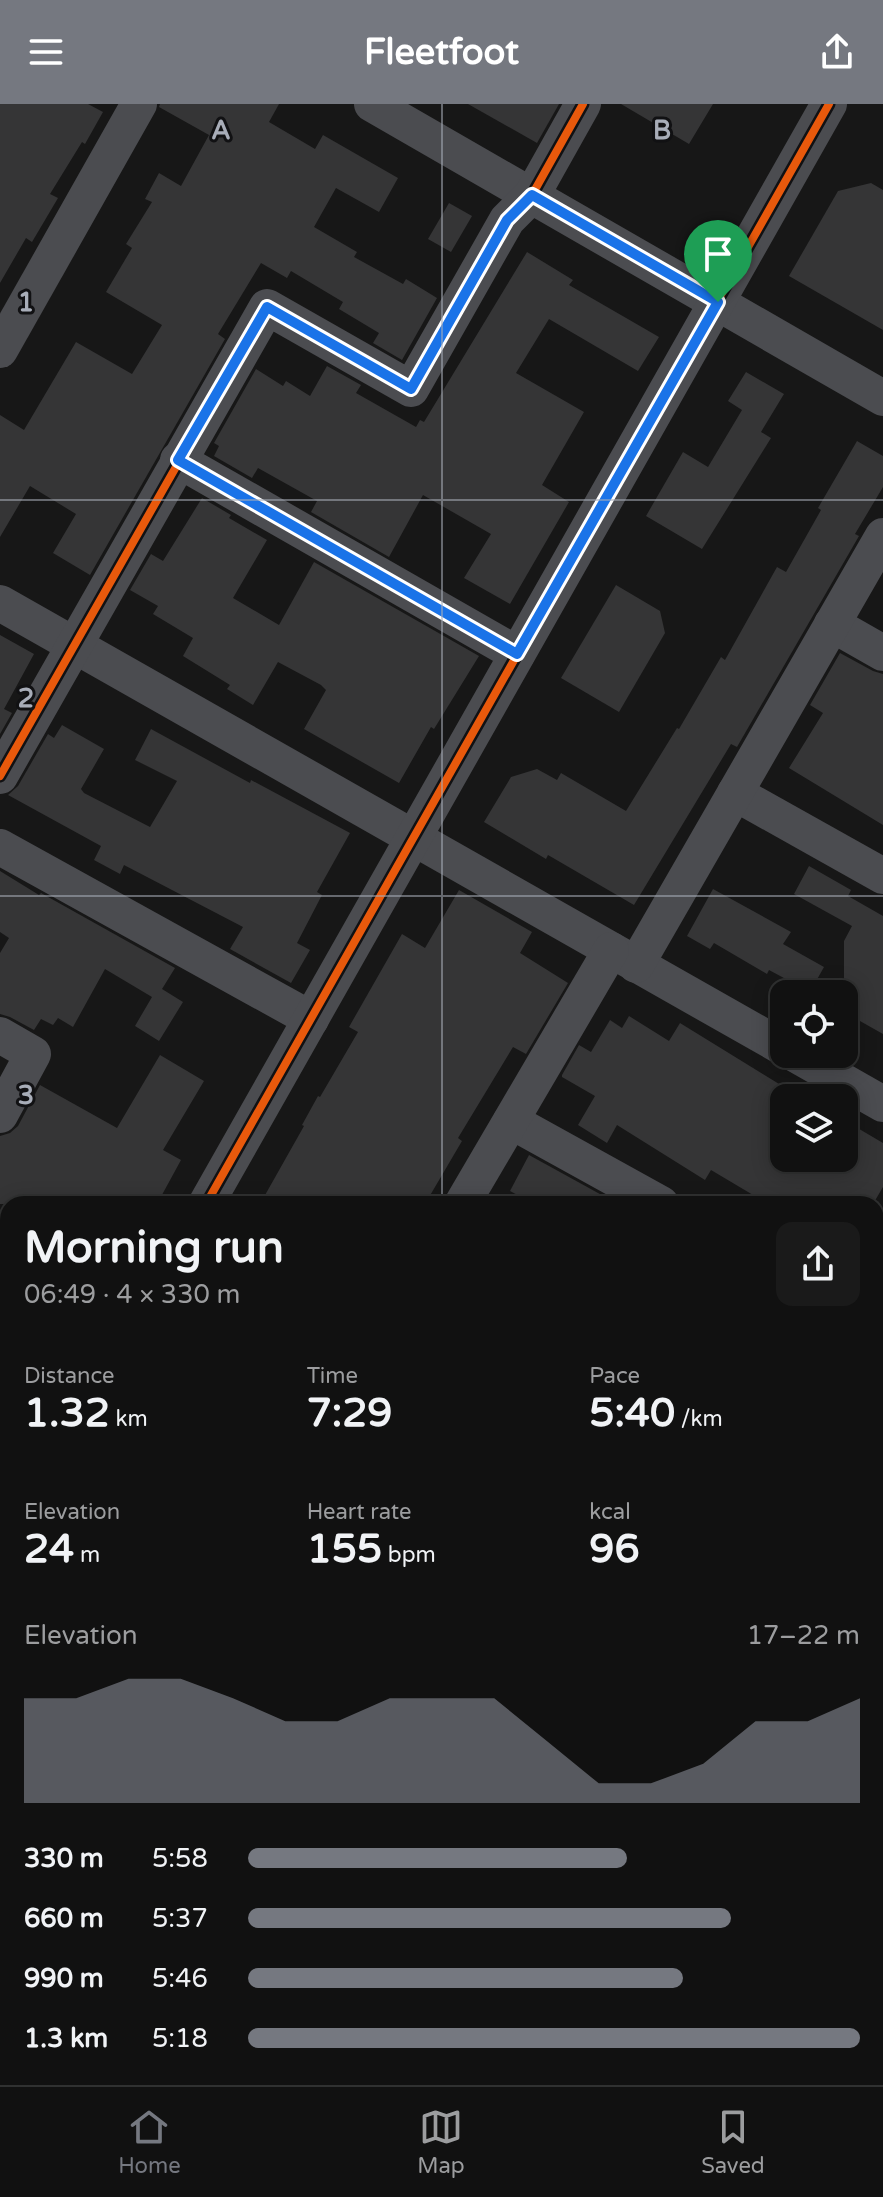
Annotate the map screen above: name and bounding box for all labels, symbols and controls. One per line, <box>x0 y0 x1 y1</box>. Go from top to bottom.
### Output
icon: menu <box>24 30 68 74</box>
icon: share <box>815 30 859 74</box>
text: Fleetfoot <box>364 31 519 74</box>
text: A <box>211 115 231 146</box>
text: B <box>653 115 671 146</box>
pin <box>684 220 752 302</box>
icon: arrive <box>696 232 740 276</box>
text: 1 <box>18 287 34 318</box>
text: 2 <box>18 683 34 714</box>
map controls <box>770 980 858 1172</box>
button: locate <box>770 980 858 1068</box>
text: 3 <box>18 1080 34 1111</box>
button: layers <box>770 1084 858 1172</box>
text: Morning run <box>24 1222 284 1275</box>
button: share <box>776 1222 860 1306</box>
text: 06:49 · 4 × 330 m <box>24 1279 240 1310</box>
text: Distance <box>24 1363 115 1389</box>
text: Time <box>307 1363 358 1389</box>
text: Pace <box>589 1363 640 1389</box>
text: 1.32 <box>24 1389 110 1437</box>
text: 7:29 <box>307 1389 392 1437</box>
text: 5:40 <box>589 1389 675 1437</box>
text: km <box>110 1406 148 1432</box>
text: /km <box>675 1406 723 1432</box>
text: Elevation <box>24 1499 120 1525</box>
text: Heart rate <box>307 1499 412 1525</box>
text: kcal <box>589 1499 631 1525</box>
text: 24 <box>24 1525 74 1573</box>
text: 155 <box>307 1525 382 1573</box>
text: 96 <box>589 1525 640 1573</box>
text: m <box>74 1542 100 1568</box>
text: bpm <box>382 1542 436 1568</box>
text: Elevation <box>24 1620 138 1651</box>
text: 17–22 m <box>747 1620 860 1651</box>
text: 330 m <box>24 1843 104 1874</box>
text: 5:58 <box>152 1843 208 1874</box>
text: 660 m <box>24 1903 104 1934</box>
text: 5:37 <box>152 1903 208 1934</box>
text: 990 m <box>24 1963 104 1994</box>
text: 5:46 <box>152 1963 208 1994</box>
text: 1.3 km <box>24 2023 108 2054</box>
text: 5:18 <box>152 2023 208 2054</box>
tab: Home <box>118 2105 181 2179</box>
tab: Map <box>417 2105 465 2179</box>
tab: Saved <box>701 2105 765 2179</box>

